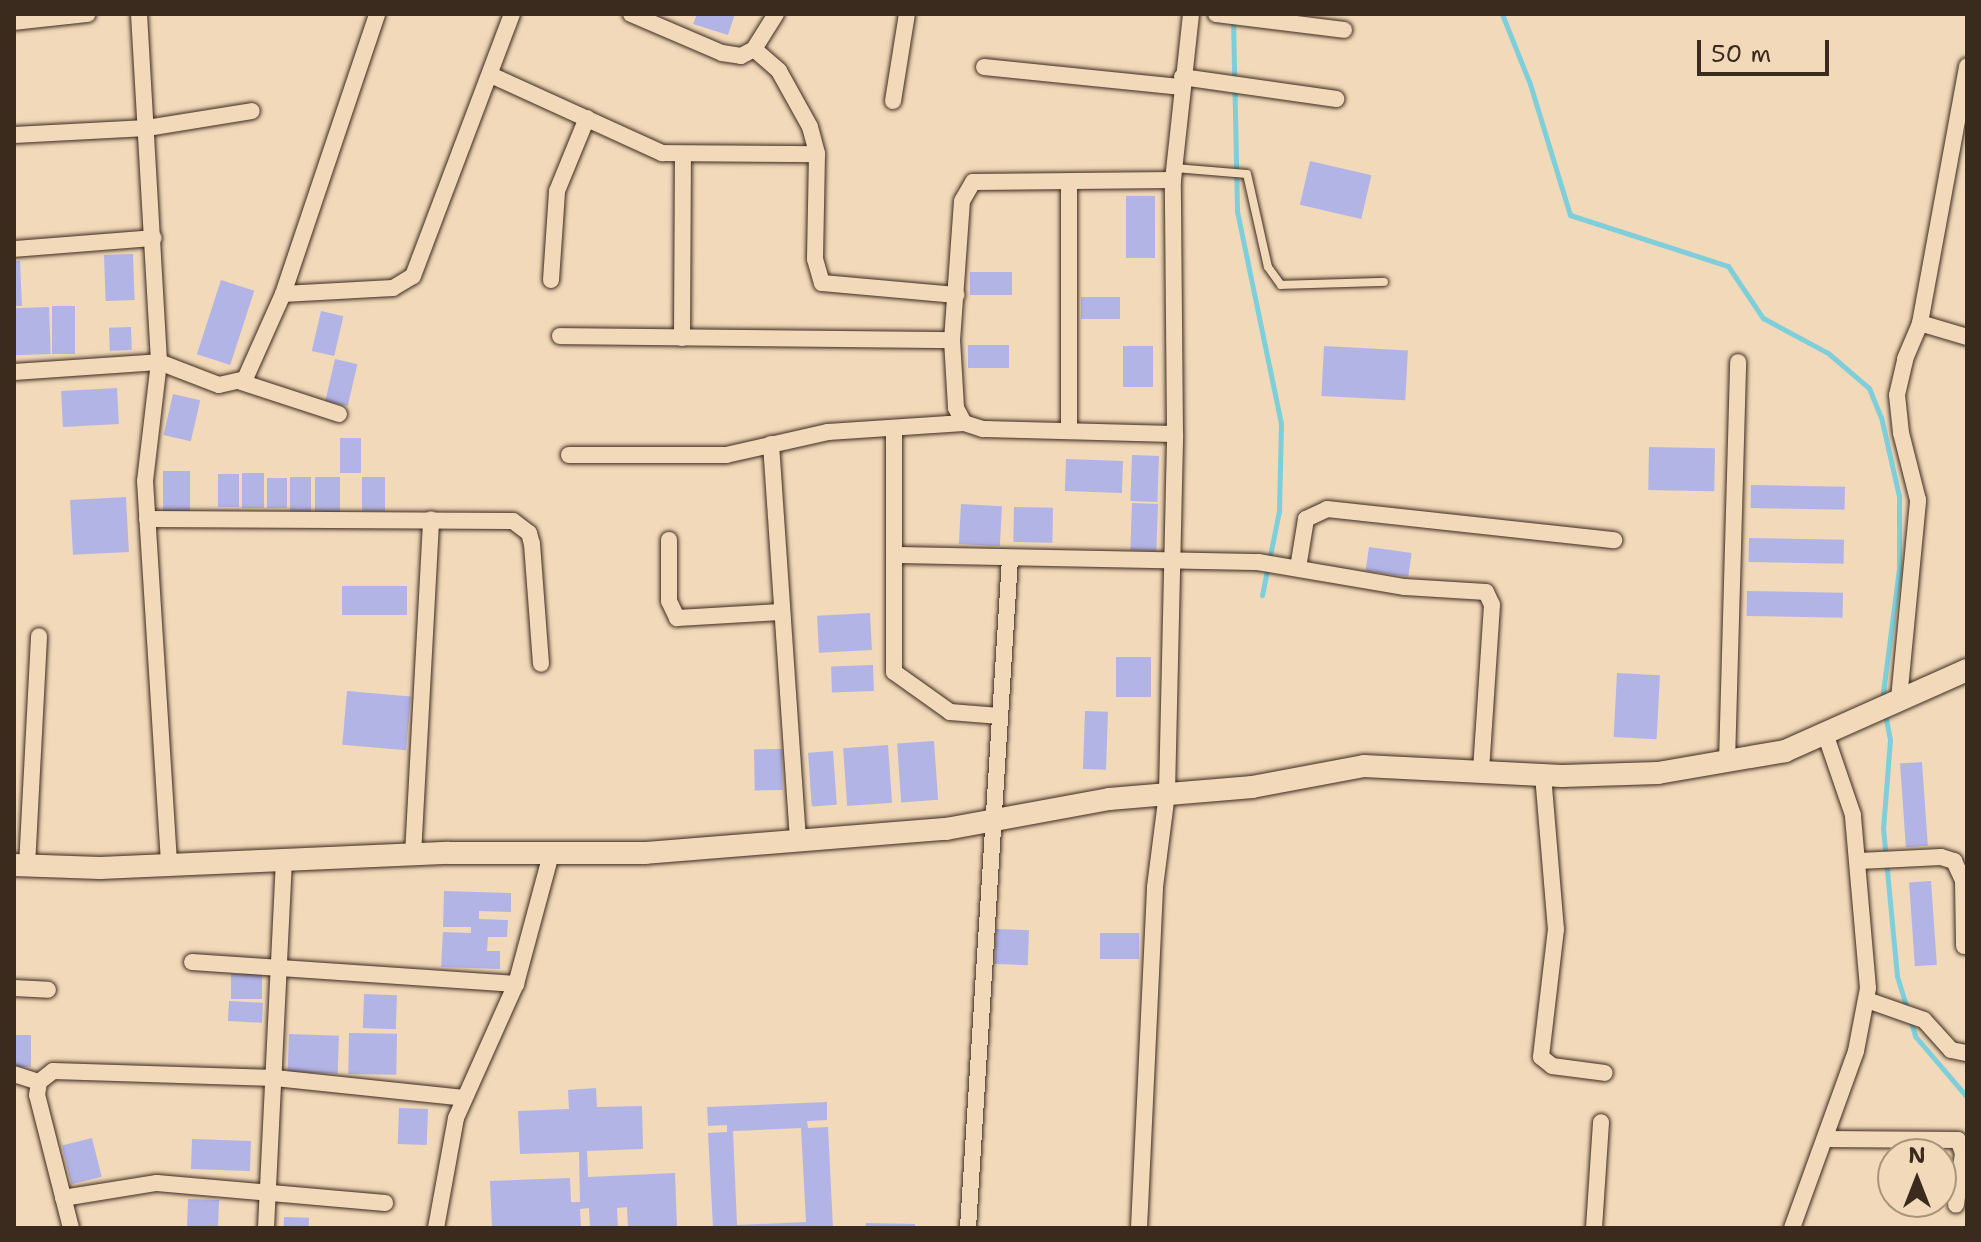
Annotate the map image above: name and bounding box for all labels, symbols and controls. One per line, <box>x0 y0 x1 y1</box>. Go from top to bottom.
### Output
scale bar <box>1701 24 1833 74</box>
text: 50 m <box>1711 38 1771 70</box>
north arrow <box>1877 1138 1957 1218</box>
text: N <box>1908 1141 1926 1170</box>

